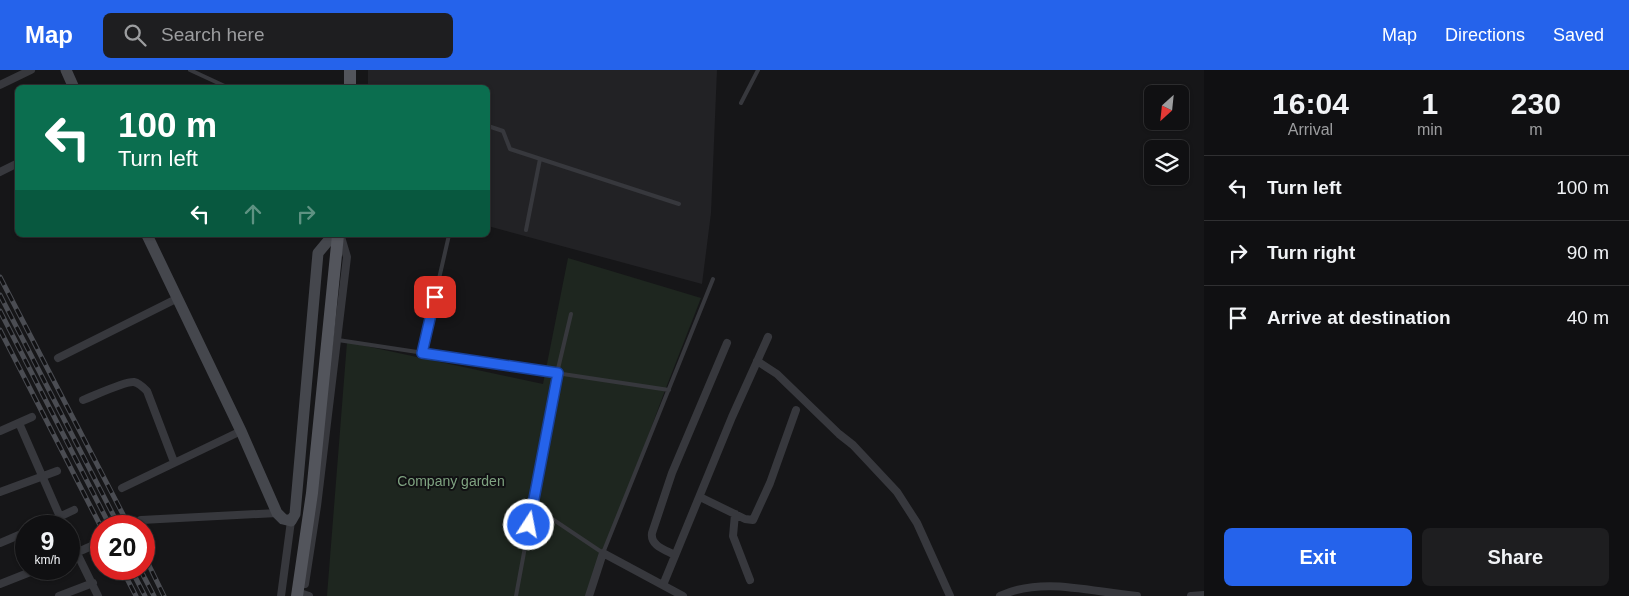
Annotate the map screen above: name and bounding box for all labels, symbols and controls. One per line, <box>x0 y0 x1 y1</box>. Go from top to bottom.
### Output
search box <box>103 13 453 58</box>
text: Map <box>25 21 73 48</box>
icon: search <box>121 21 149 49</box>
text: Search here <box>161 24 265 45</box>
text: Map <box>1382 25 1417 45</box>
text: Directions <box>1445 25 1525 45</box>
text: Saved <box>1553 25 1604 45</box>
north arrow <box>1144 85 1189 130</box>
map controls <box>1144 85 1189 185</box>
text: 16:04 <box>1272 87 1349 120</box>
text: 1 <box>1421 87 1438 120</box>
text: 230 <box>1511 87 1561 120</box>
icon: left <box>35 105 100 170</box>
text: 100 m <box>118 105 217 144</box>
text: Arrival <box>1288 121 1333 138</box>
text: min <box>1417 121 1443 138</box>
text: m <box>1529 121 1542 138</box>
button: layers <box>1144 140 1189 185</box>
text: Turn left <box>118 146 198 171</box>
icon: left <box>1224 174 1252 202</box>
text: Turn left <box>1267 177 1342 198</box>
text: 100 m <box>1556 177 1609 198</box>
icon: left <box>186 200 214 228</box>
icon: ahead <box>239 200 267 228</box>
icon: right <box>292 200 320 228</box>
icon: right <box>1224 239 1252 267</box>
text: Turn right <box>1267 242 1355 263</box>
text: 90 m <box>1567 242 1609 263</box>
pin <box>414 276 456 318</box>
icon: arrive <box>421 283 449 311</box>
icon: arrive <box>1224 304 1252 332</box>
text: Arrive at destination <box>1267 307 1451 328</box>
text: 40 m <box>1567 307 1609 328</box>
park label: Company garden <box>397 473 505 489</box>
position arrow <box>502 498 554 550</box>
speed limit sign: 20 <box>90 515 155 580</box>
text: 9 <box>41 527 54 555</box>
button: Exit <box>1224 528 1412 586</box>
button: Share <box>1422 528 1609 586</box>
text: km/h <box>34 553 61 567</box>

